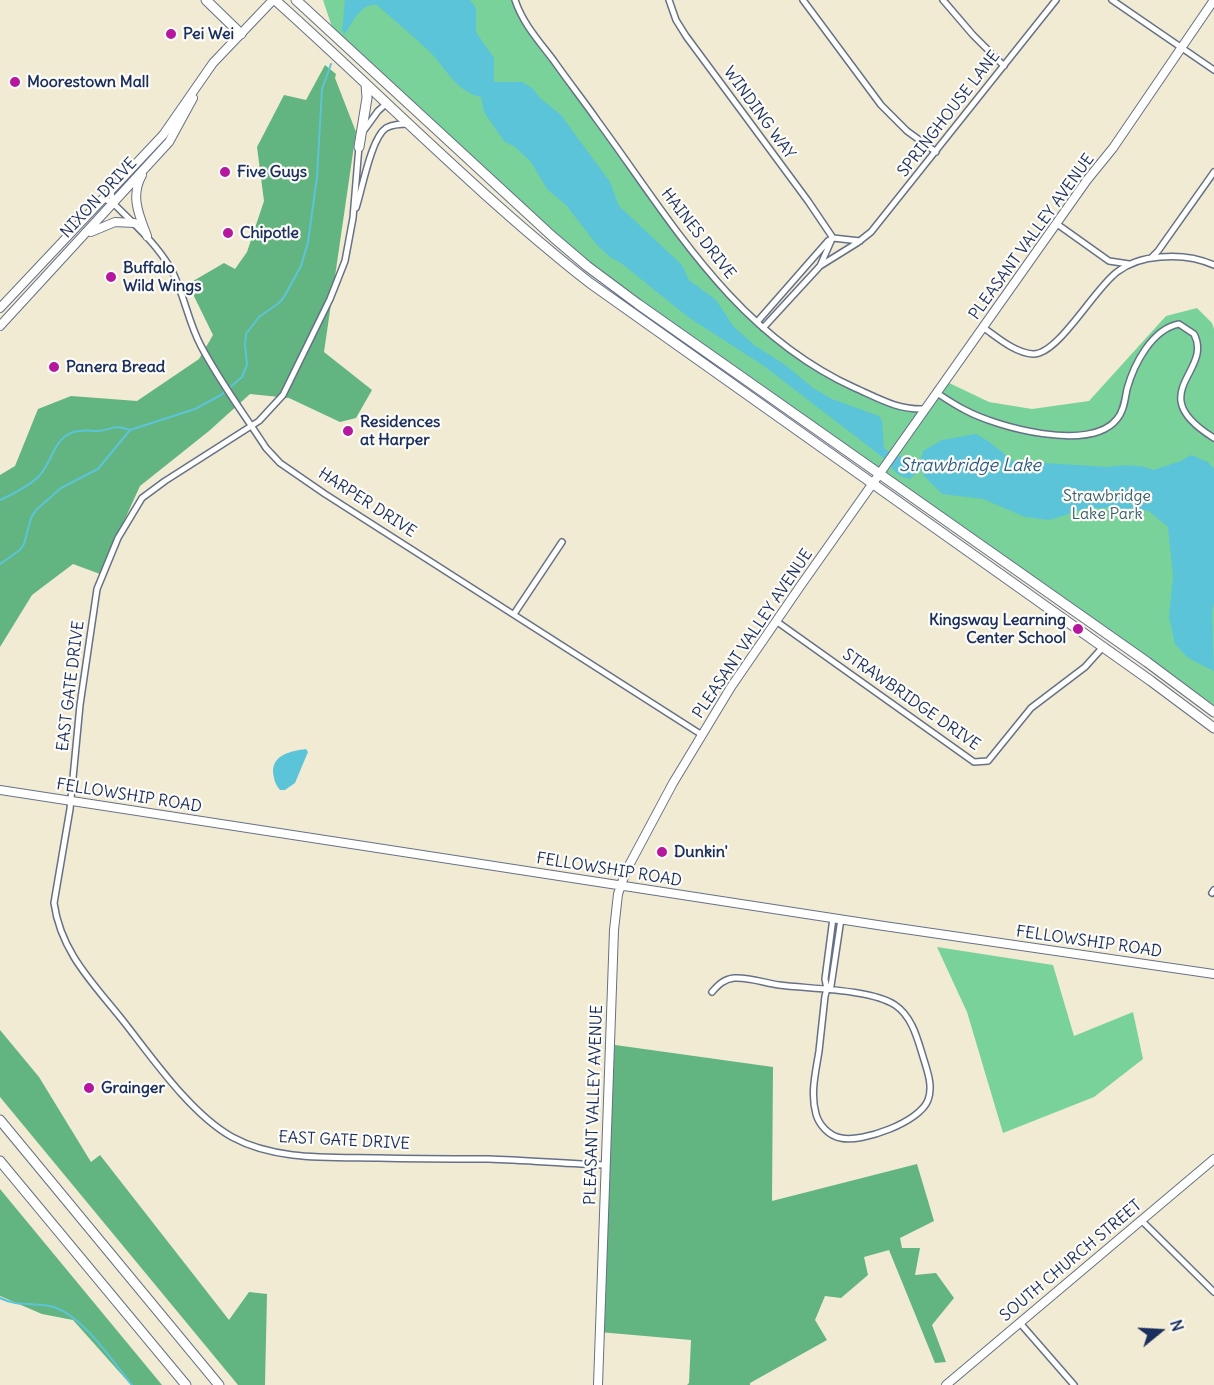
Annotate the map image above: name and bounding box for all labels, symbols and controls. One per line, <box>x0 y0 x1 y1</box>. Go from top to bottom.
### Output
place label: Pei Wei <box>183 24 234 44</box>
marker: Pei Wei <box>164 27 178 41</box>
street label: SPRINGHOUSE LANE <box>894 47 1004 181</box>
street label: WINDING WAY <box>719 63 799 163</box>
place label: Moorestown Mall <box>27 72 149 92</box>
marker: Moorestown Mall <box>8 75 22 89</box>
street label: PLEASANT VALLEY AVENUE <box>965 150 1099 324</box>
street label: NIXON DRIVE <box>57 154 141 242</box>
place label: Five Guys <box>237 162 307 182</box>
marker: Five Guys <box>218 165 232 179</box>
street label: HAINES DRIVE <box>657 185 739 283</box>
place label: Chipotle <box>240 223 299 243</box>
marker: Chipotle <box>221 226 235 240</box>
place label: Buffalo Wild Wings <box>123 258 202 296</box>
marker: Buffalo Wild Wings <box>104 270 118 284</box>
place label: Panera Bread <box>66 357 165 377</box>
marker: Panera Bread <box>47 360 61 374</box>
place label: Residences at Harper <box>360 412 440 450</box>
marker: Residences at Harper <box>341 424 355 438</box>
water label: Strawbridge Lake <box>899 455 1041 477</box>
street label: HARPER DRIVE <box>314 464 420 542</box>
park label: Strawbridge Lake Park <box>1063 486 1151 524</box>
street label: PLEASANT VALLEY AVENUE <box>689 546 817 722</box>
place label: Kingsway Learning Center School <box>929 610 1066 648</box>
street label: EAST GATE DRIVE <box>53 620 89 752</box>
marker: Kingsway Learning Center School <box>1071 622 1085 636</box>
street label: STRAWBRIDGE DRIVE <box>839 645 983 755</box>
street label: FELLOWSHIP ROAD <box>55 775 203 817</box>
place label: Dunkin' <box>674 842 728 862</box>
marker: Dunkin' <box>655 845 669 859</box>
street label: FELLOWSHIP ROAD <box>535 849 683 891</box>
street label: FELLOWSHIP ROAD <box>1015 922 1163 962</box>
street label: PLEASANT VALLEY AVENUE <box>581 1005 607 1205</box>
place label: Grainger <box>101 1078 165 1098</box>
marker: Grainger <box>82 1081 96 1095</box>
street label: EAST GATE DRIVE <box>278 1128 410 1154</box>
street label: SOUTH CHURCH STREET <box>996 1196 1146 1326</box>
north arrow <box>1130 1301 1190 1361</box>
text: N <box>1166 1317 1188 1334</box>

